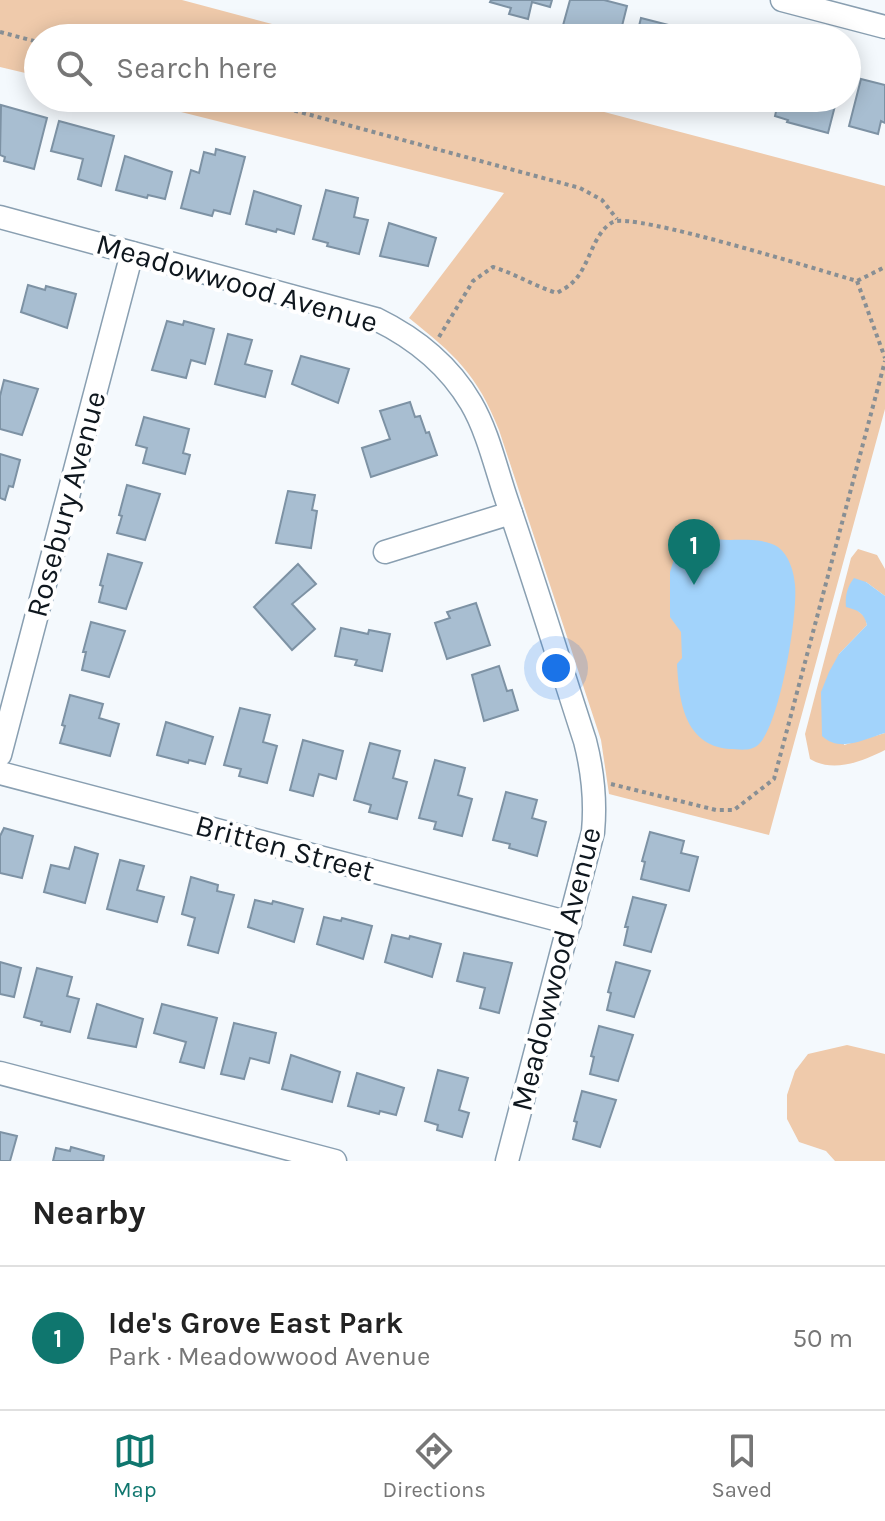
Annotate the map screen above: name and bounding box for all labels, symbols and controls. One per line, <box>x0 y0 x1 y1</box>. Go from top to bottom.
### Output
search box <box>24 24 861 112</box>
icon: search <box>52 46 96 90</box>
text: Search here <box>116 50 277 86</box>
street label: Meadowwood Avenue <box>92 226 382 340</box>
street label: Rosebury Avenue <box>19 387 113 621</box>
pin: 1 <box>668 519 720 585</box>
your location <box>536 648 576 688</box>
street label: Britten Street <box>191 807 379 889</box>
street label: Meadowwood Avenue <box>503 823 609 1115</box>
text: Nearby <box>32 1193 146 1233</box>
text: Ide's Grove East Park <box>108 1305 403 1341</box>
text: 1 <box>53 1323 63 1354</box>
text: 50 m <box>792 1323 853 1354</box>
text: Park · Meadowwood Avenue <box>108 1341 430 1372</box>
tab: Map <box>113 1429 157 1503</box>
tab: Directions <box>382 1429 486 1503</box>
tab: Saved <box>711 1429 772 1503</box>

